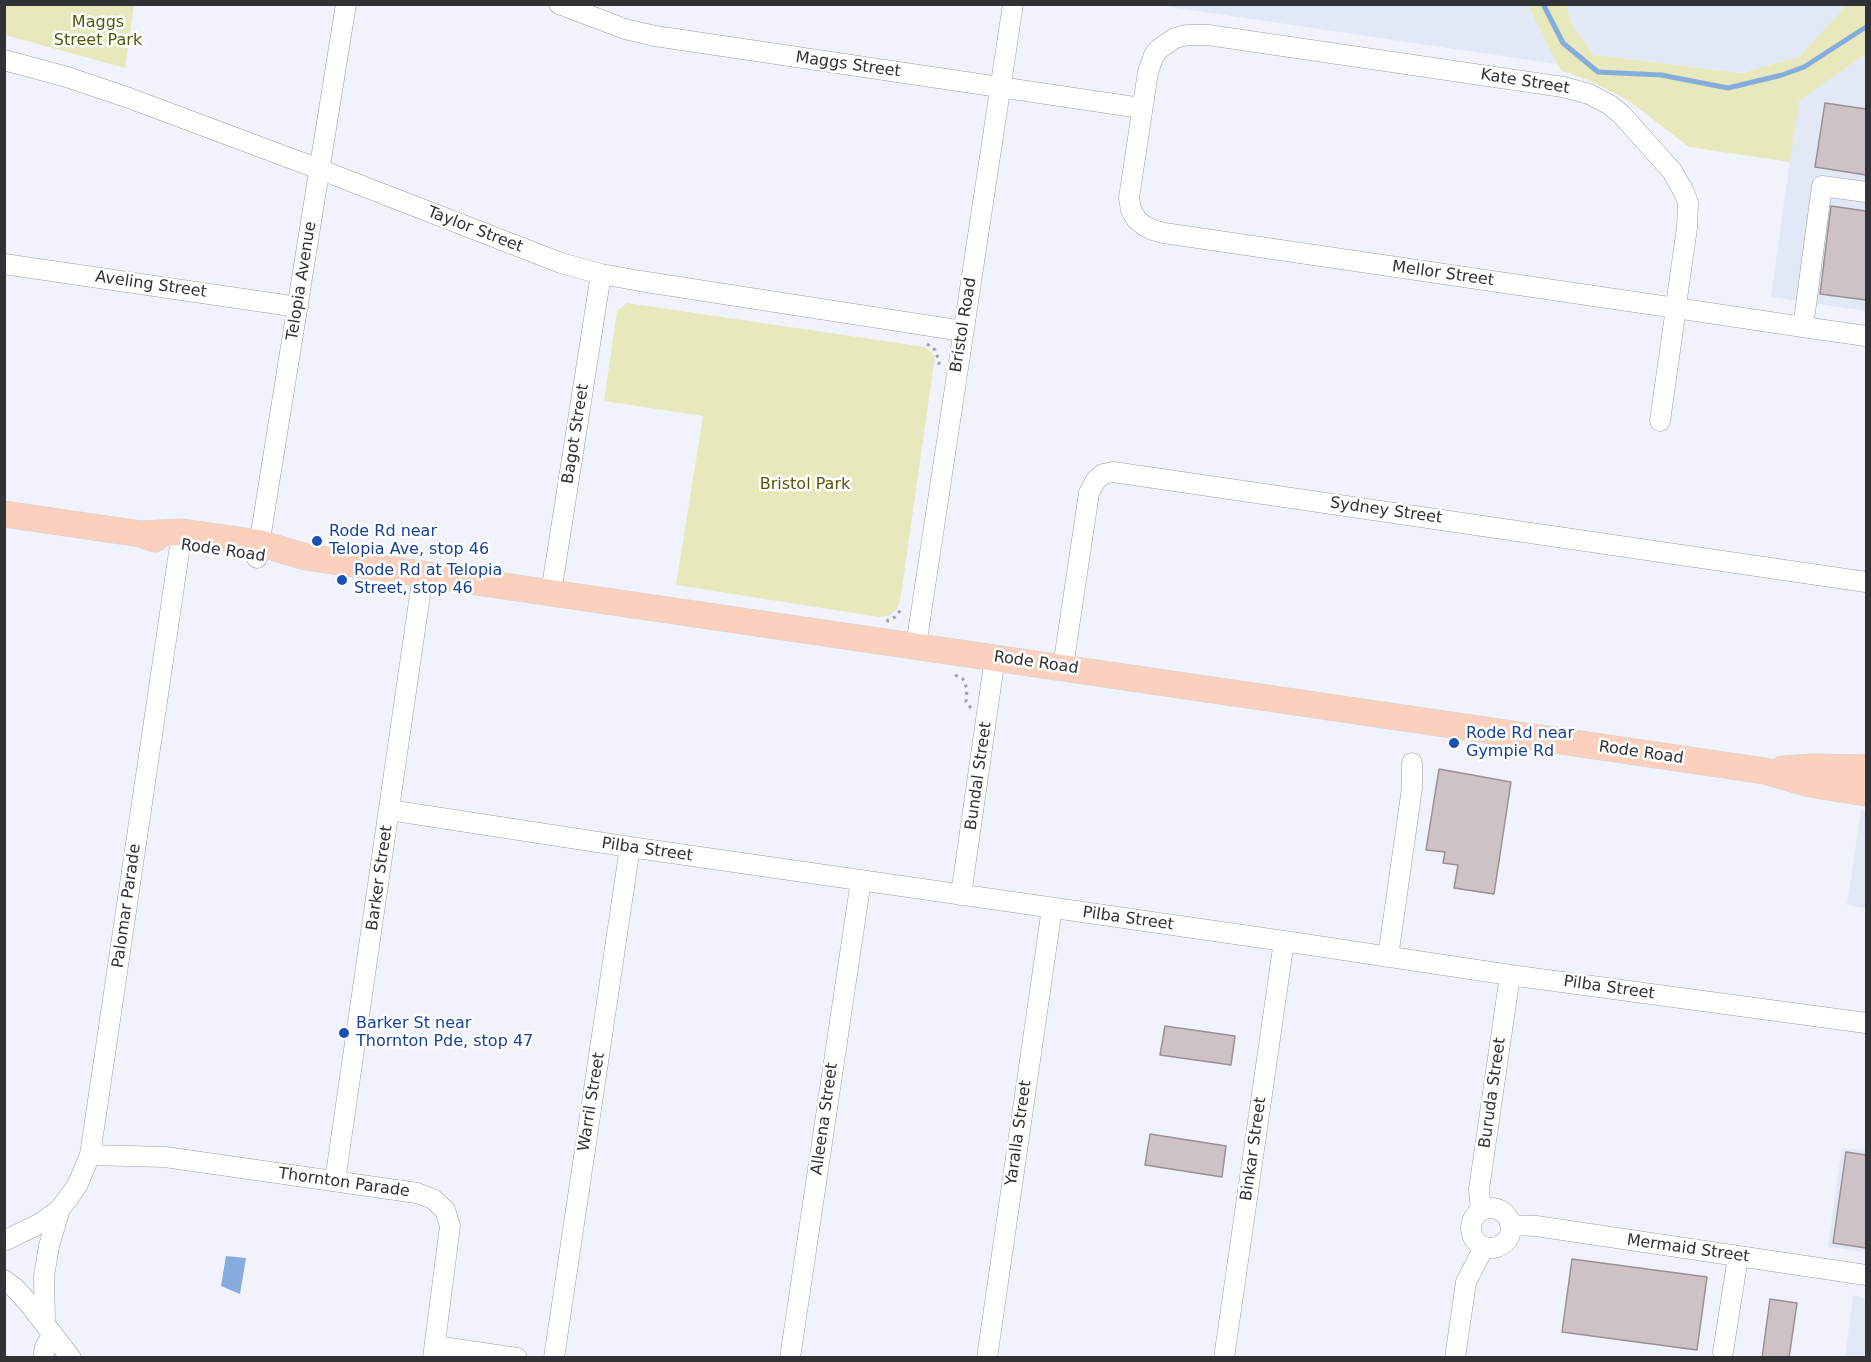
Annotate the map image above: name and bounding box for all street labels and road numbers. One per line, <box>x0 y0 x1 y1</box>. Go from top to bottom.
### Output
street label: Maggs Street <box>794 48 902 82</box>
street label: Kate Street <box>1479 65 1571 99</box>
street label: Taylor Street <box>424 203 526 257</box>
street label: Telopia Avenue <box>283 220 321 342</box>
street label: Mellor Street <box>1391 257 1495 291</box>
street label: Aveling Street <box>94 268 208 302</box>
street label: Bristol Road <box>947 276 981 374</box>
street label: Bagot Street <box>559 383 593 485</box>
street label: Sydney Street <box>1329 494 1443 528</box>
street label: Rode Road <box>179 536 267 566</box>
street label: Rode Road <box>992 648 1080 678</box>
street label: Bundal Street <box>962 721 996 831</box>
street label: Rode Road <box>1597 738 1685 768</box>
street label: Barker Street <box>363 824 397 932</box>
street label: Pilba Street <box>600 834 694 866</box>
street label: Palomar Parade <box>109 843 145 969</box>
street label: Pilba Street <box>1081 903 1175 935</box>
street label: Pilba Street <box>1562 972 1656 1004</box>
street label: Buruda Street <box>1476 1036 1510 1150</box>
street label: Warril Street <box>575 1051 609 1153</box>
street label: Alleena Street <box>808 1062 842 1176</box>
street label: Yaralla Street <box>1002 1079 1036 1187</box>
street label: Binkar Street <box>1237 1096 1271 1202</box>
street label: Thornton Parade <box>277 1164 411 1202</box>
street label: Mermaid Street <box>1625 1231 1751 1267</box>

